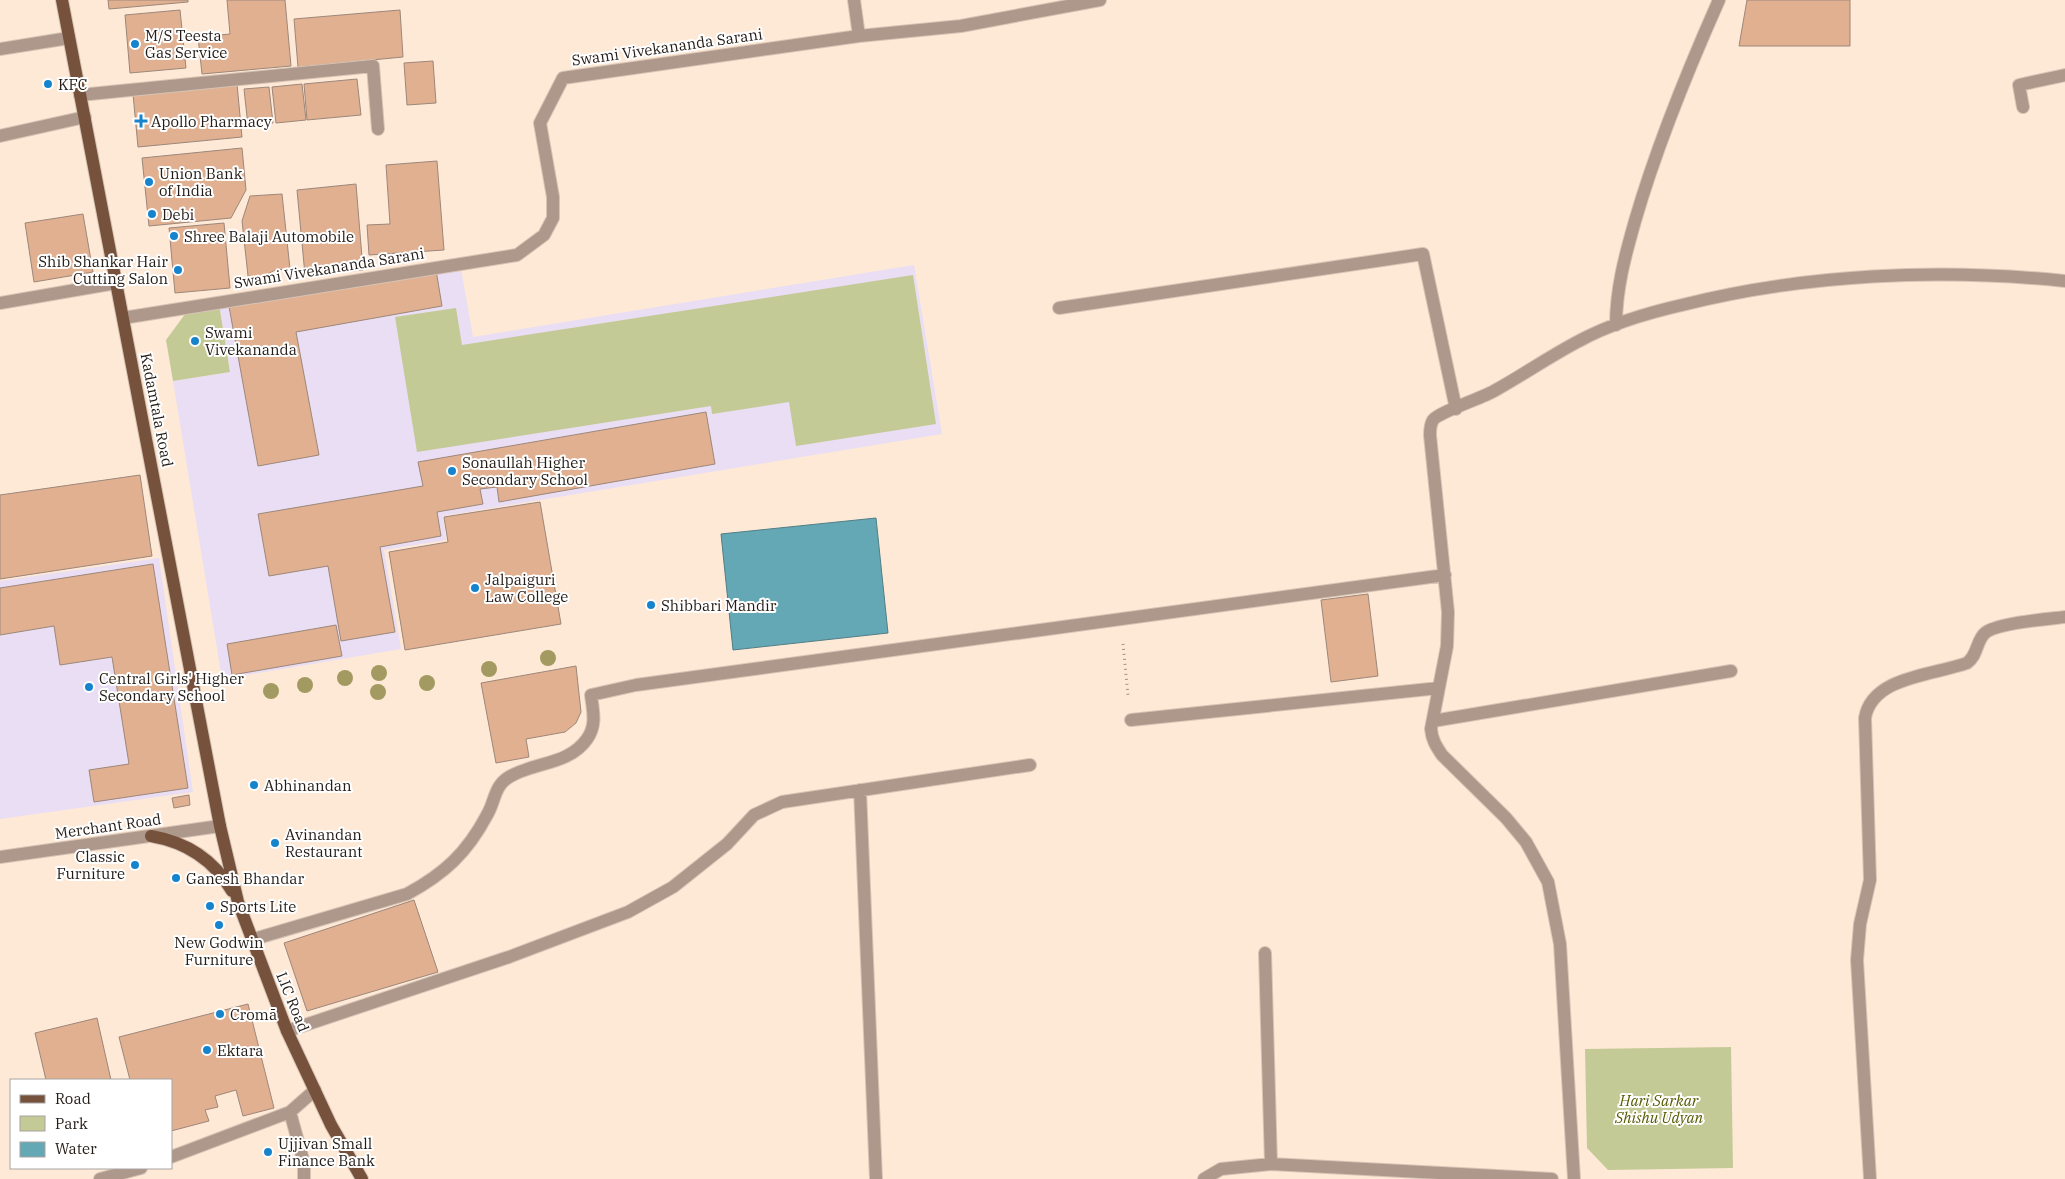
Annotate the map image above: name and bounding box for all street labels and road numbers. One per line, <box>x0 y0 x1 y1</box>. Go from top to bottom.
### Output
street label: Swami Vivekananda Sarani <box>570 24 764 70</box>
street label: Swami Vivekananda Sarani <box>232 244 426 292</box>
street label: Kadamtala Road <box>137 351 177 469</box>
street label: Merchant Road <box>54 809 162 843</box>
street label: LIC Road <box>272 969 314 1035</box>

